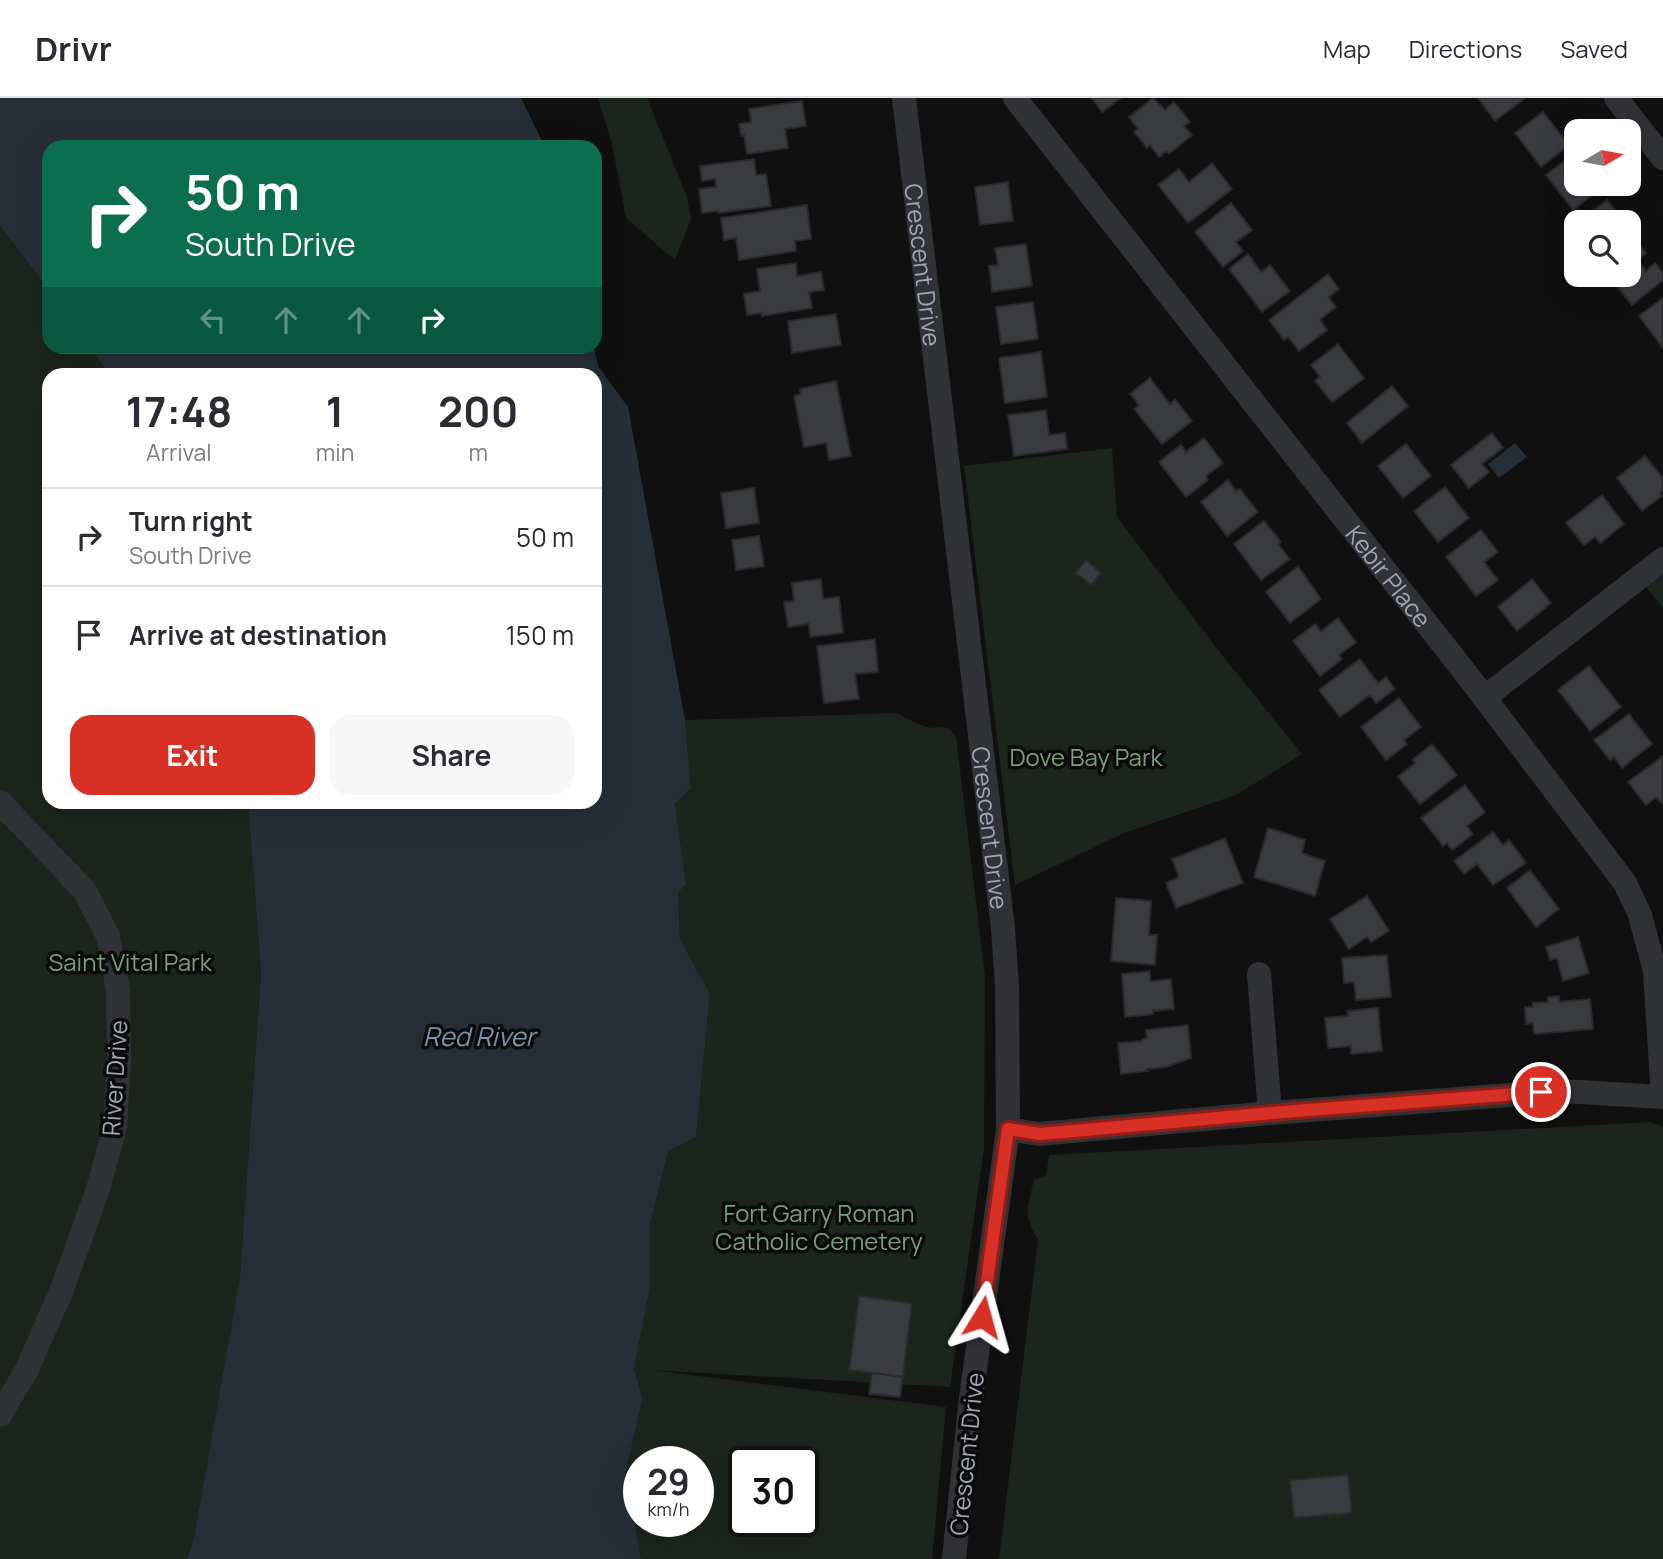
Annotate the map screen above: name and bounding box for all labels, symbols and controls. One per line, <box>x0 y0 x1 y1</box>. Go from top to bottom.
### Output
text: Drivr <box>35 26 112 71</box>
text: Map <box>1323 32 1371 65</box>
text: Directions <box>1409 32 1522 65</box>
text: Saved <box>1560 32 1628 65</box>
north arrow <box>1564 119 1642 196</box>
map controls <box>1564 119 1641 287</box>
text: 50 m <box>185 158 300 225</box>
icon: right <box>70 168 161 259</box>
street label: Crescent Drive <box>898 182 950 348</box>
button: search <box>1564 210 1641 287</box>
text: South Drive <box>185 222 356 266</box>
icon: left <box>194 301 232 339</box>
icon: ahead <box>267 301 305 339</box>
icon: ahead <box>340 301 378 339</box>
icon: right <box>413 301 451 339</box>
text: 17:48 <box>126 382 232 440</box>
text: 1 <box>326 382 344 440</box>
text: 200 <box>438 382 518 440</box>
text: Arrival <box>146 436 212 468</box>
text: min <box>316 436 354 468</box>
text: m <box>468 436 488 468</box>
text: Turn right <box>129 503 253 539</box>
icon: right <box>70 518 108 556</box>
street label: Kebir Place <box>1339 518 1440 634</box>
text: 50 m <box>516 519 574 555</box>
text: South Drive <box>129 539 252 571</box>
icon: arrive <box>70 616 108 654</box>
text: Arrive at destination <box>129 617 387 653</box>
text: 150 m <box>506 617 574 653</box>
button: Exit <box>70 715 315 795</box>
button: Share <box>329 715 574 795</box>
park label: Dove Bay Park <box>1010 740 1164 773</box>
street label: Crescent Drive <box>965 745 1017 911</box>
park label: Saint Vital Park <box>48 945 213 978</box>
water label: Red River <box>423 1018 539 1054</box>
street label: River Drive <box>93 1019 135 1137</box>
pin <box>1511 1062 1571 1122</box>
icon: arrive <box>1522 1073 1560 1111</box>
park label: Fort Garry Roman Catholic Cemetery <box>715 1196 923 1257</box>
position arrow <box>945 1280 1019 1354</box>
street label: Crescent Drive <box>941 1371 991 1537</box>
speed limit sign: 30 <box>728 1446 819 1537</box>
text: 29 <box>647 1458 690 1506</box>
text: km/h <box>648 1497 689 1521</box>

